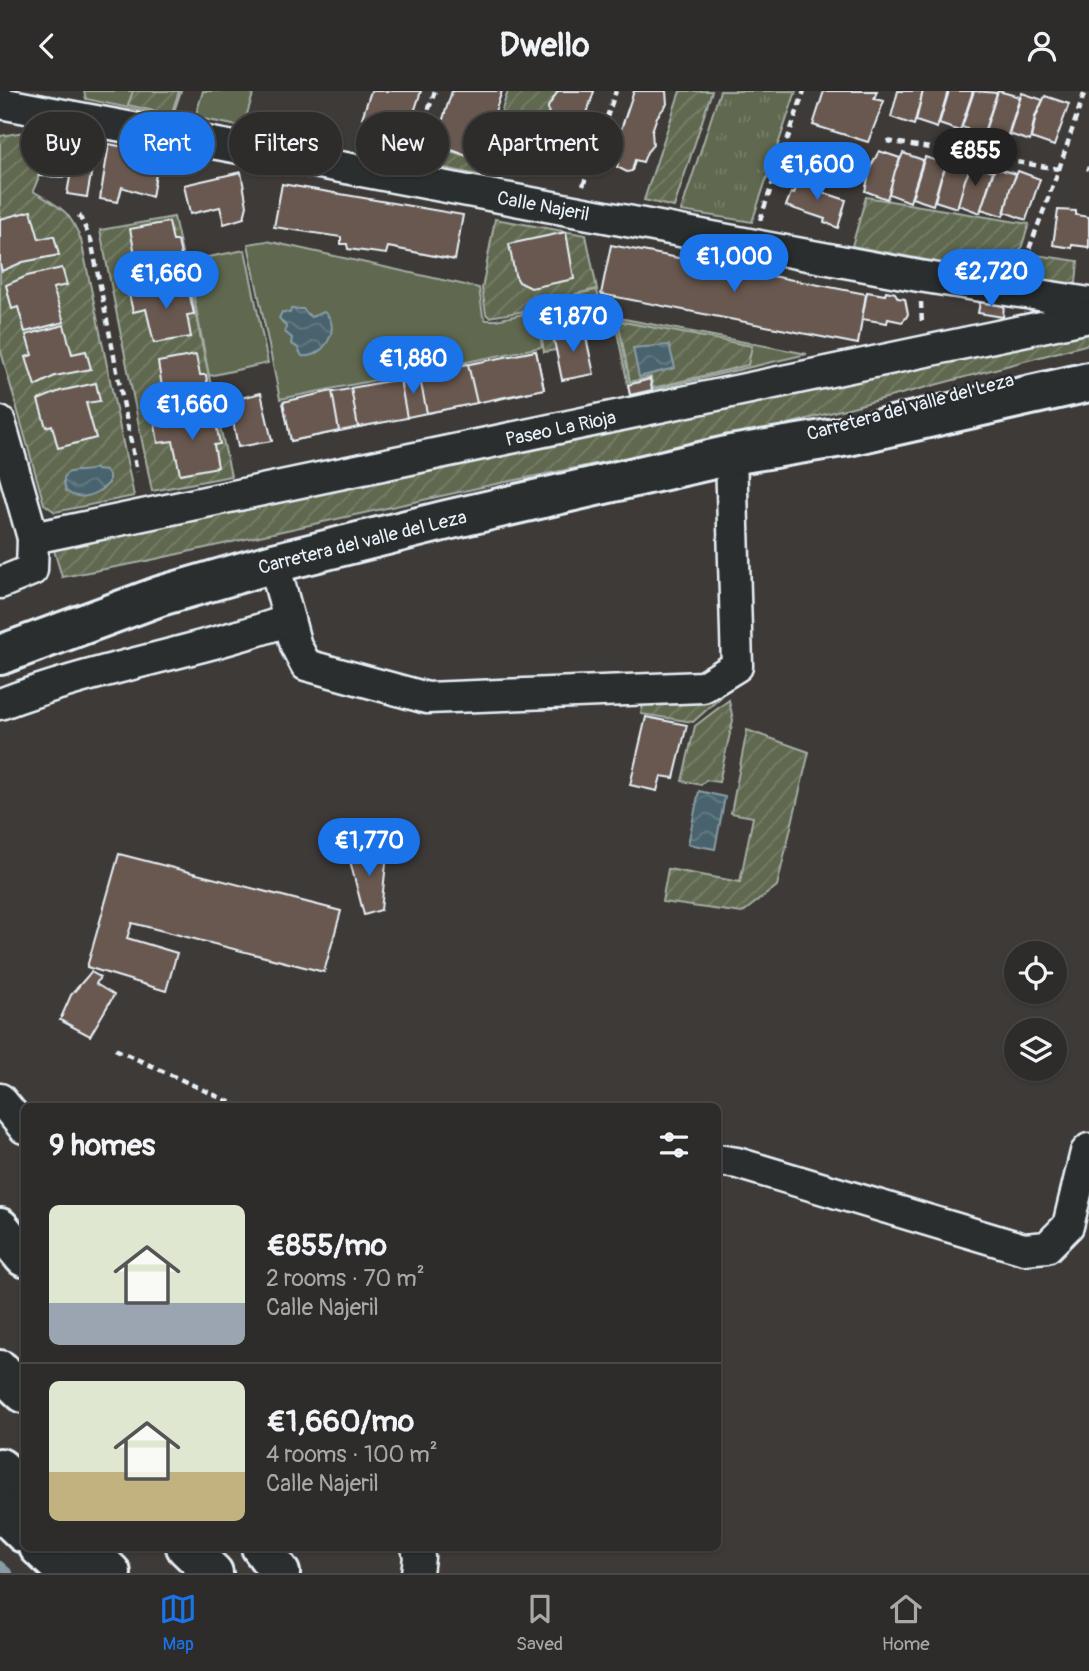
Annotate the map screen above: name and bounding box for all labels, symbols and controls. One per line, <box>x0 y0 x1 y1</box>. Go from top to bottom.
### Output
text: Dwello <box>500 26 589 66</box>
icon: back <box>28 27 66 65</box>
icon: person <box>1023 27 1061 65</box>
chip: Buy <box>21 112 105 175</box>
chip: Rent <box>119 112 215 175</box>
chip: Filters <box>229 112 342 175</box>
chip: New <box>356 112 449 175</box>
chip: Apartment <box>463 112 623 175</box>
pin: €855 <box>934 129 1016 188</box>
text: €855 <box>949 136 1001 165</box>
pin: €1,600 <box>760 143 874 202</box>
text: €1,600 <box>780 150 854 179</box>
street label: Calle Najeril <box>495 186 591 227</box>
pin: €1,000 <box>677 235 791 294</box>
text: €1,000 <box>695 242 773 271</box>
pin: €2,720 <box>934 249 1048 309</box>
pin: €1,660 <box>109 251 223 311</box>
text: €2,720 <box>954 257 1028 286</box>
text: €1,660 <box>130 259 202 288</box>
pin: €1,870 <box>516 295 630 354</box>
text: €1,870 <box>538 302 608 331</box>
pin: €1,880 <box>356 337 470 396</box>
text: €1,880 <box>379 344 447 373</box>
street label: Carretera del valle del Leza <box>804 368 1017 446</box>
pin: €1,660 <box>135 383 249 442</box>
text: €1,660 <box>156 390 228 419</box>
street label: Paseo La Rioja <box>503 405 618 452</box>
street label: Carretera del valle del Leza <box>255 505 469 580</box>
pin: €1,770 <box>312 819 426 878</box>
text: €1,770 <box>334 826 404 855</box>
map controls <box>1004 941 1067 1081</box>
button: locate <box>1004 941 1067 1004</box>
button: layers <box>1004 1018 1067 1081</box>
icon: filters <box>655 1126 693 1164</box>
text: 9 homes <box>49 1127 155 1164</box>
text: €855/mo <box>266 1227 387 1264</box>
icon: home <box>105 1233 189 1317</box>
text: 2 rooms · 70 m² <box>266 1264 425 1293</box>
text: Calle Najeril <box>266 1293 379 1322</box>
text: €1,660/mo <box>266 1403 414 1440</box>
icon: home <box>105 1409 189 1493</box>
text: 4 rooms · 100 m² <box>266 1440 438 1469</box>
text: Calle Najeril <box>266 1469 379 1498</box>
tab: Map <box>159 1590 197 1656</box>
tab: Saved <box>516 1590 563 1656</box>
tab: Home <box>882 1590 930 1656</box>

